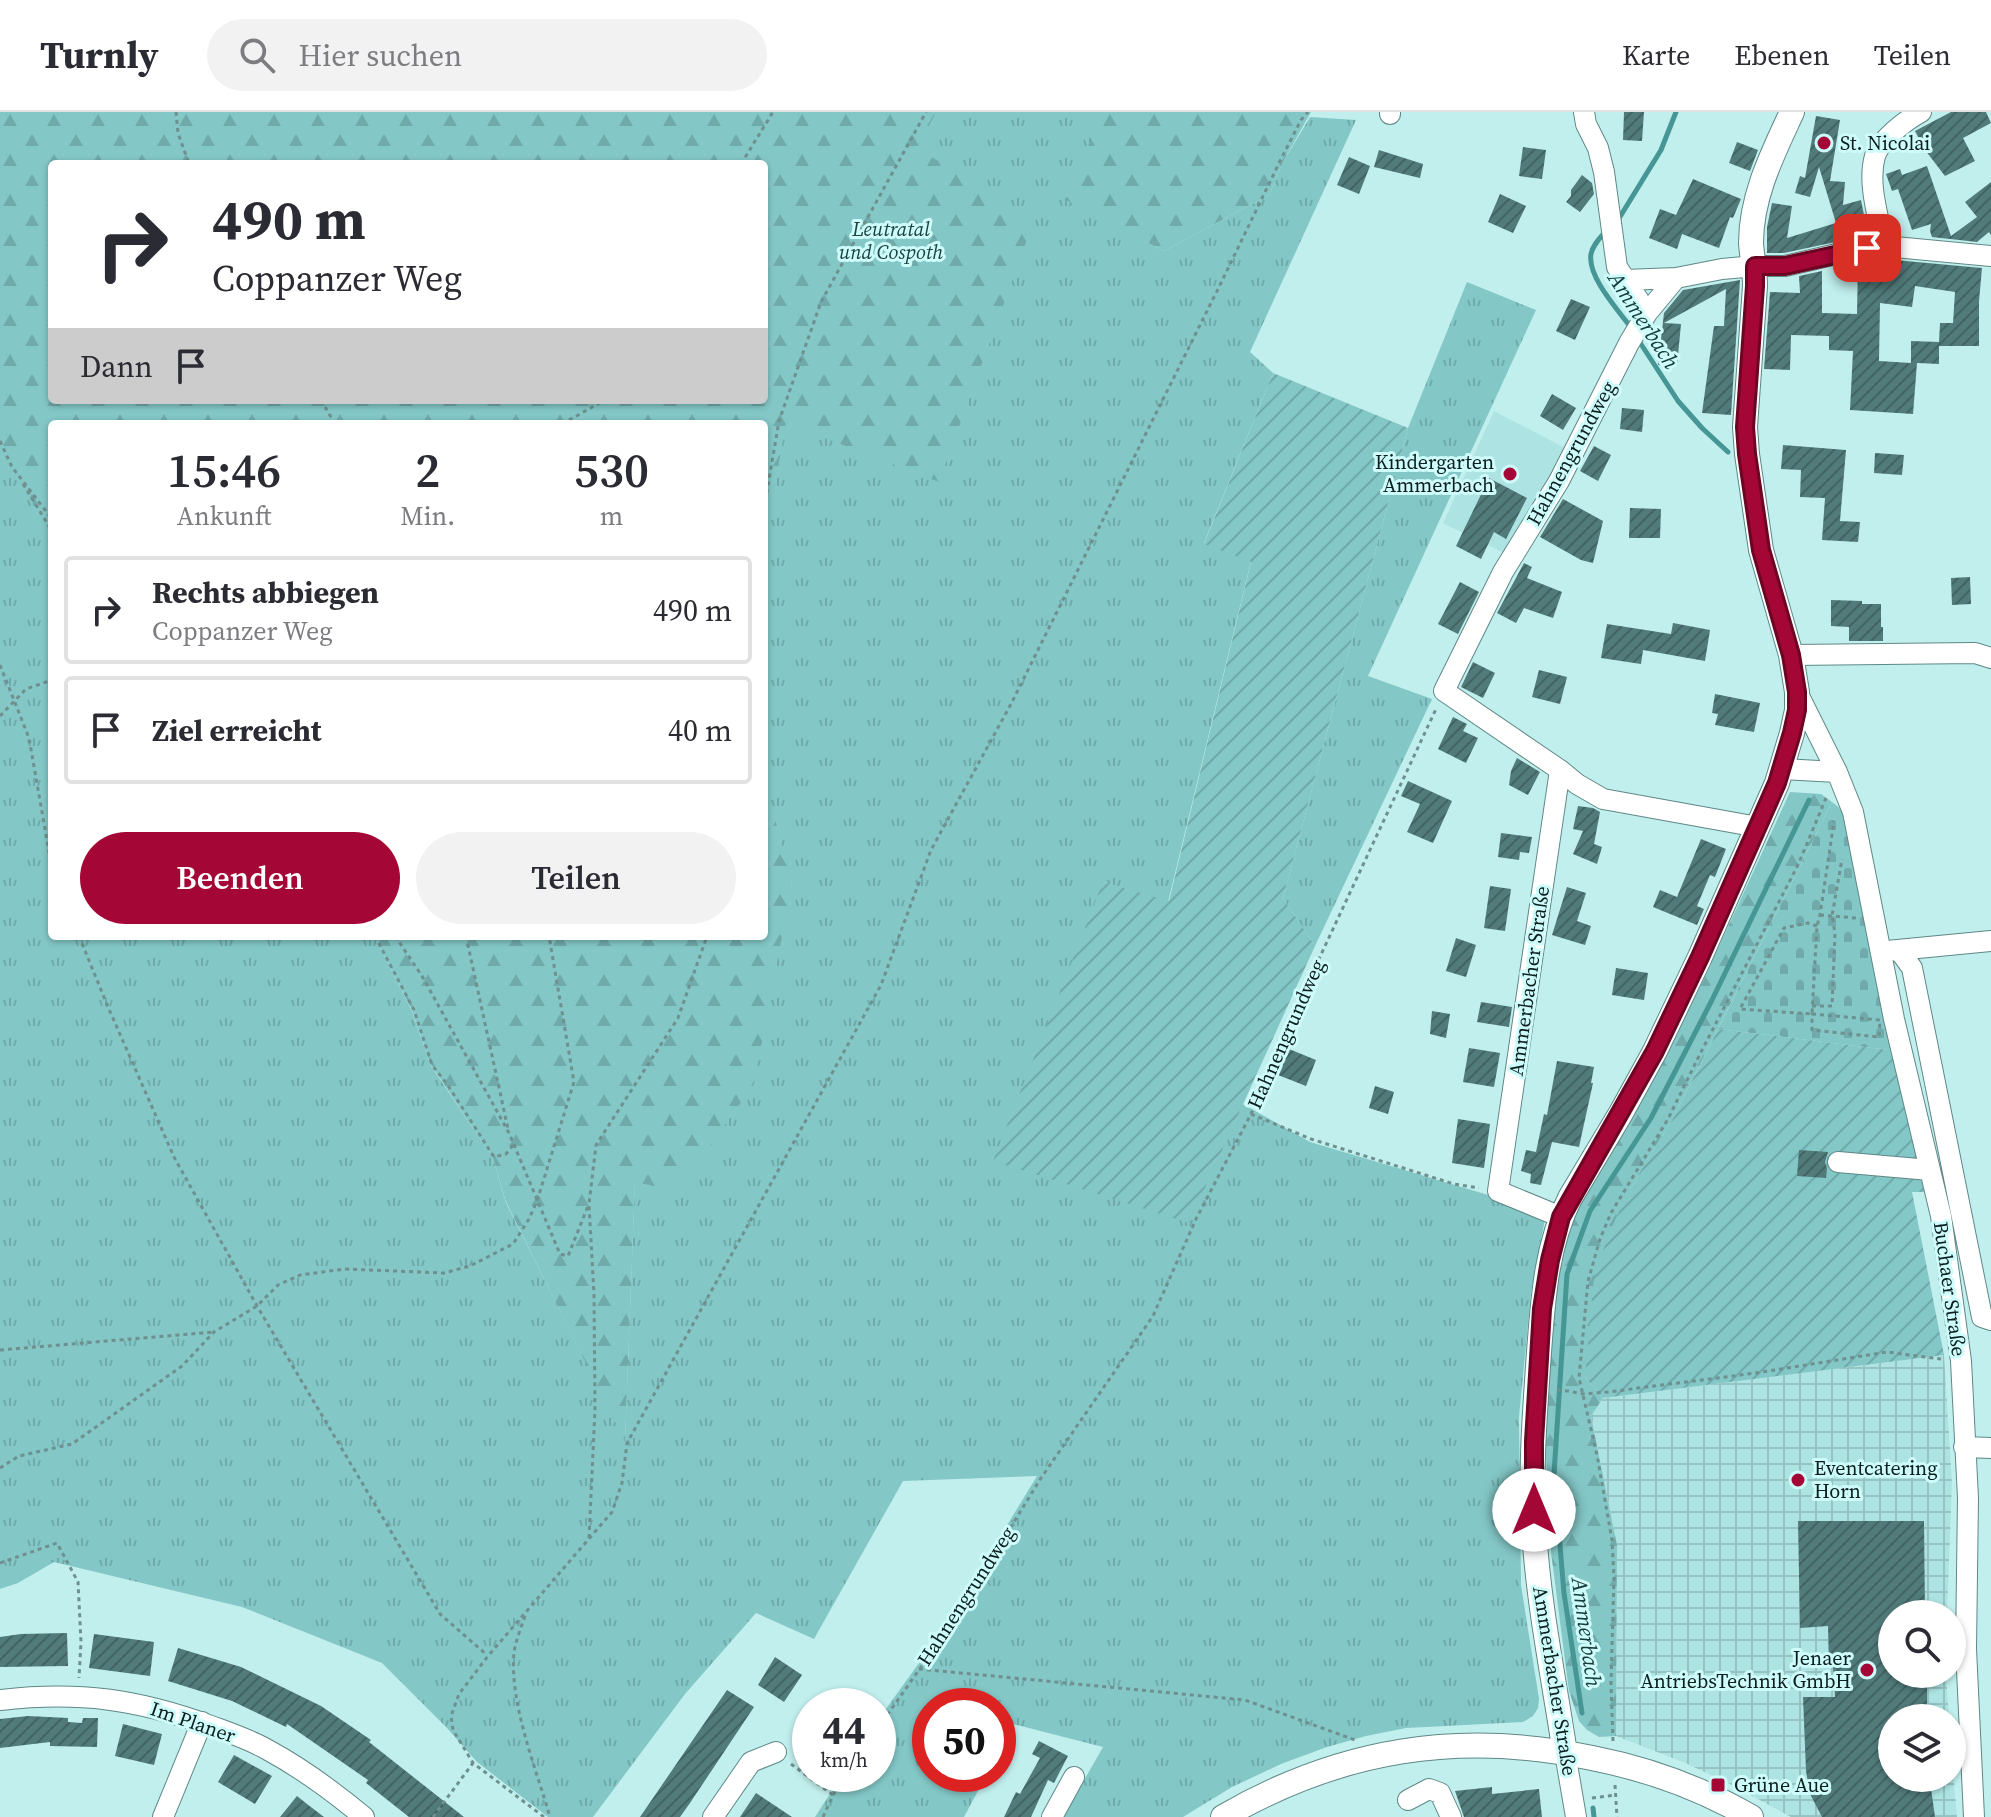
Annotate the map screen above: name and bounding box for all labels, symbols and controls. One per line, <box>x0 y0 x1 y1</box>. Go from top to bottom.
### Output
search box <box>207 19 767 91</box>
text: Turnly <box>40 29 159 81</box>
icon: search <box>235 33 279 77</box>
text: Hier suchen <box>299 35 462 76</box>
text: Karte <box>1622 36 1690 74</box>
text: Ebenen <box>1734 36 1830 74</box>
text: Teilen <box>1874 36 1951 74</box>
place label: St. Nicolai <box>1840 129 1930 157</box>
marker: St. Nicolai <box>1815 134 1833 152</box>
text: 490 m <box>212 181 366 258</box>
icon: right <box>80 192 184 296</box>
pin <box>1833 214 1901 282</box>
park label: Leutratal und Cospoth <box>839 215 943 266</box>
icon: arrive <box>1845 226 1889 270</box>
text: Coppanzer Weg <box>212 254 462 303</box>
water label: Ammerbach <box>1600 264 1687 375</box>
icon: arrive <box>169 344 213 388</box>
text: Dann <box>80 346 153 387</box>
street label: Hahnengrundweg <box>1520 376 1622 530</box>
text: 15:46 <box>167 437 281 503</box>
text: 2 <box>415 437 440 503</box>
text: 530 <box>574 437 649 503</box>
place label: Kindergarten Ammerbach <box>1375 448 1494 499</box>
marker: Kindergarten Ammerbach <box>1501 465 1519 483</box>
text: Ankunft <box>177 498 272 534</box>
text: Min. <box>400 498 455 534</box>
text: m <box>600 498 623 534</box>
text: Rechts abbiegen <box>152 572 379 613</box>
icon: right <box>84 588 128 632</box>
text: 490 m <box>653 590 732 631</box>
text: Coppanzer Weg <box>152 613 333 649</box>
icon: arrive <box>84 708 128 752</box>
text: Ziel erreicht <box>152 710 321 751</box>
text: 40 m <box>668 710 732 751</box>
button: Beenden <box>80 832 400 924</box>
button: Teilen <box>416 832 736 924</box>
street label: Ammerbacher Straße <box>1502 884 1556 1078</box>
street label: Hahnengrundweg <box>1240 955 1332 1113</box>
street label: Buchaer Straße <box>1927 1220 1973 1358</box>
place label: Eventcatering Horn <box>1814 1454 1938 1505</box>
position arrow <box>1492 1468 1576 1552</box>
marker: Eventcatering Horn <box>1789 1471 1807 1489</box>
street label: Hahnengrundweg <box>910 1521 1022 1671</box>
water label: Ammerbach <box>1564 1573 1610 1689</box>
street label: Ammerbacher Straße <box>1526 1584 1584 1778</box>
map controls <box>1878 1600 1966 1792</box>
button: search <box>1878 1600 1966 1688</box>
place label: Jenaer AntriebsTechnik GmbH <box>1640 1644 1852 1695</box>
marker: Jenaer AntriebsTechnik GmbH <box>1858 1661 1876 1679</box>
speed limit sign: 50 <box>912 1688 1016 1792</box>
street label: Im Planer <box>147 1694 240 1750</box>
text: 44 <box>822 1703 866 1757</box>
button: layers <box>1878 1704 1966 1792</box>
text: km/h <box>820 1746 868 1774</box>
place label: Grüne Aue <box>1734 1771 1829 1799</box>
marker: Grüne Aue <box>1709 1776 1727 1794</box>

